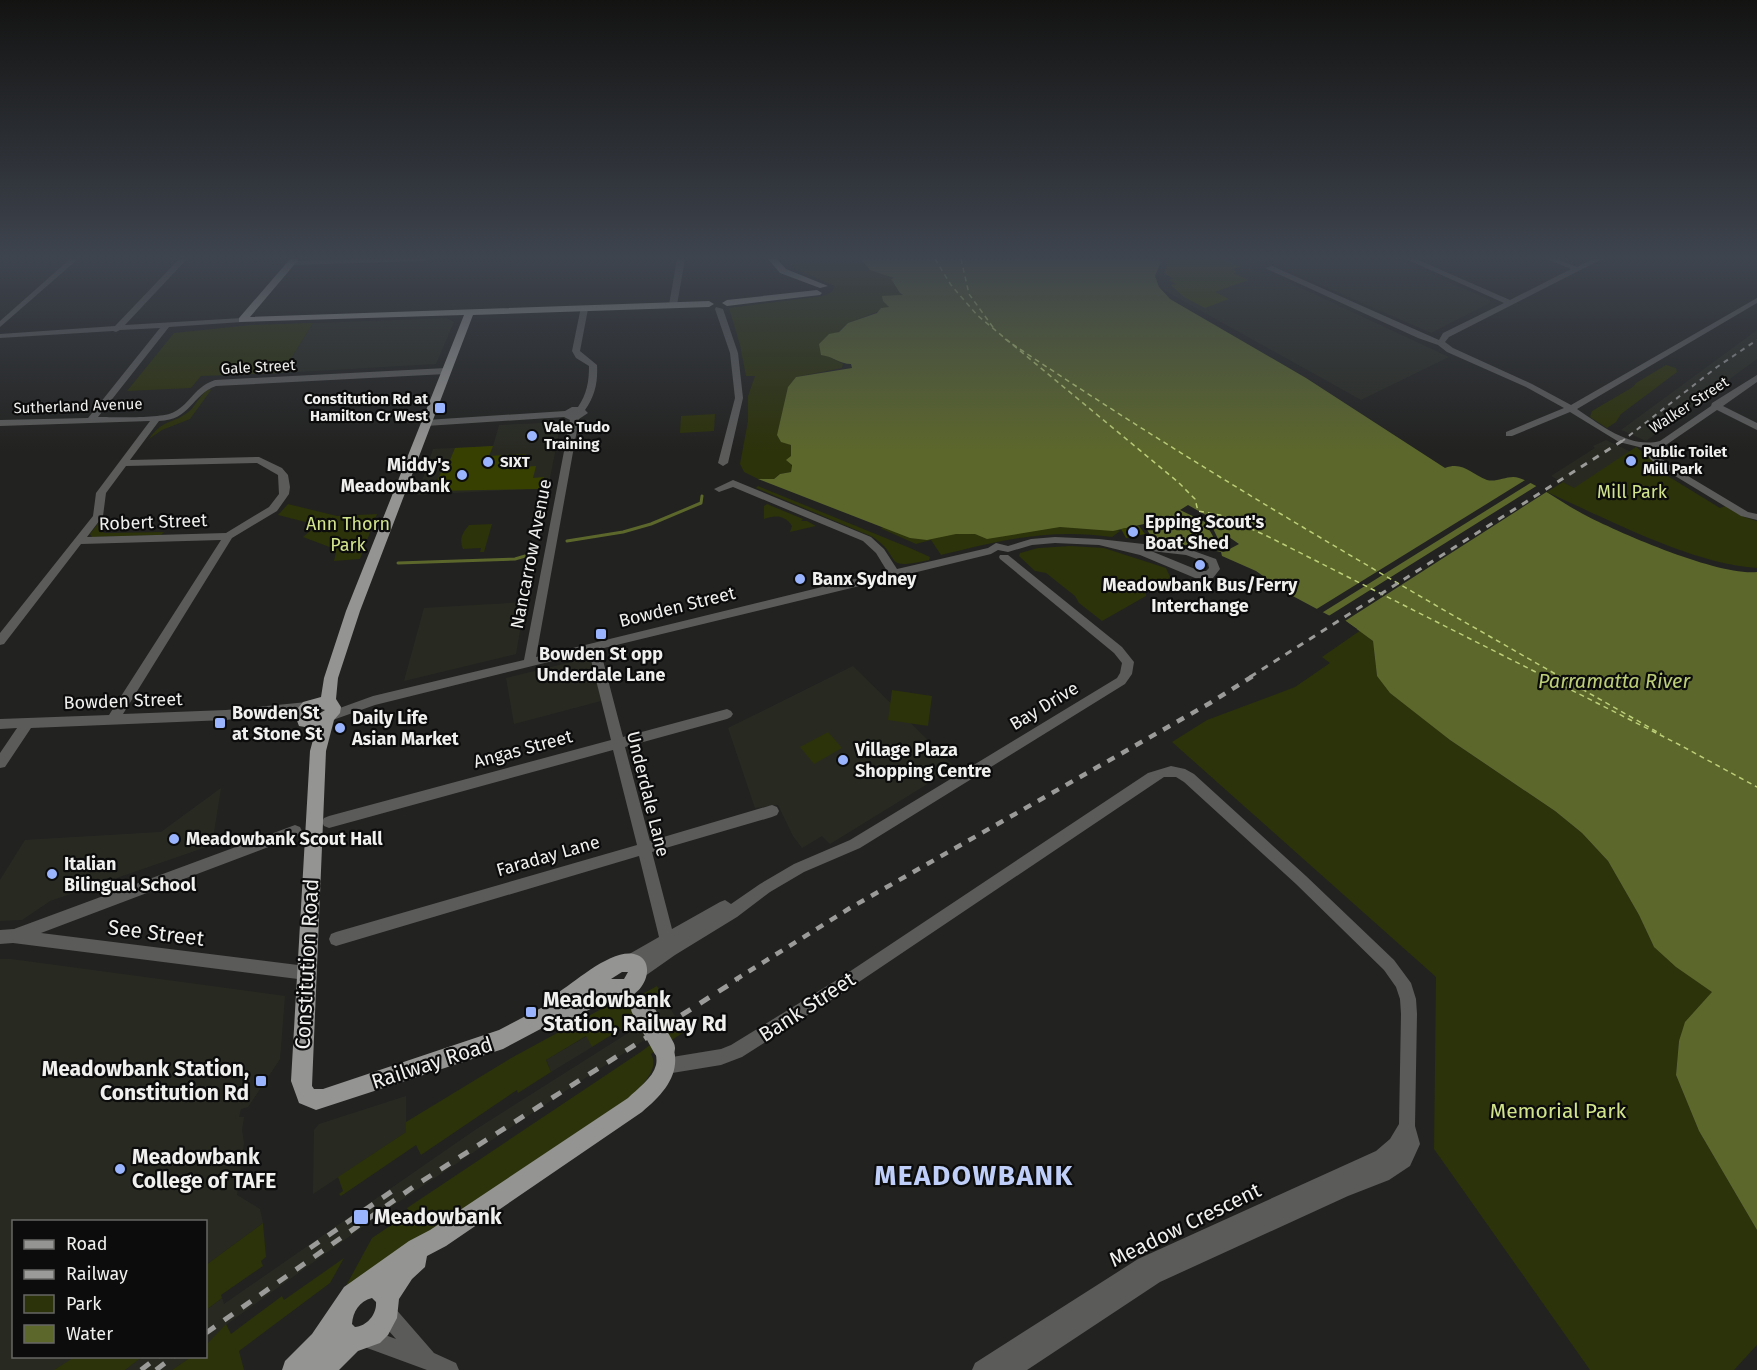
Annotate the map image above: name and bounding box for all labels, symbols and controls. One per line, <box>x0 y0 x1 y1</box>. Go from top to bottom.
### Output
street label: Gale Street <box>220 356 296 378</box>
street label: Walker Street <box>1646 372 1732 437</box>
place label: Constitution Rd at Hamilton Cr West <box>304 390 428 425</box>
street label: Sutherland Avenue <box>13 395 143 417</box>
marker: Constitution Rd at Hamilton Cr West <box>433 401 447 415</box>
place label: Vale Tudo Training <box>543 418 610 453</box>
marker: Vale Tudo Training <box>525 429 539 443</box>
place label: Public Toilet Mill Park <box>1643 443 1727 478</box>
place label: SIXT <box>500 453 531 471</box>
place label: Middy's Meadowbank <box>341 454 451 497</box>
marker: Public Toilet Mill Park <box>1624 454 1638 468</box>
marker: SIXT <box>481 455 495 469</box>
marker: Middy's Meadowbank <box>455 468 469 482</box>
street label: Nancarrow Avenue <box>506 477 556 631</box>
park label: Mill Park <box>1597 481 1668 503</box>
street label: Robert Street <box>98 509 208 535</box>
place label: Epping Scout's Boat Shed <box>1145 511 1265 554</box>
park label: Ann Thorn Park <box>306 513 390 556</box>
marker: Epping Scout's Boat Shed <box>1126 525 1140 539</box>
marker: Meadowbank Bus/Ferry Interchange <box>1193 558 1207 572</box>
place label: Banx Sydney <box>812 568 917 590</box>
marker: Banx Sydney <box>793 572 807 586</box>
place label: Meadowbank Bus/Ferry Interchange <box>1103 574 1298 617</box>
street label: Bowden Street <box>617 582 738 632</box>
marker: Bowden St opp Underdale Lane <box>594 627 608 641</box>
place label: Bowden St opp Underdale Lane <box>537 643 665 686</box>
water label: Parramatta River <box>1538 669 1691 693</box>
street label: Bay Drive <box>1006 677 1082 735</box>
street label: Bowden Street <box>63 688 183 714</box>
place label: Bowden St at Stone St <box>232 702 323 745</box>
place label: Daily Life Asian Market <box>351 707 460 750</box>
marker: Bowden St at Stone St <box>213 716 227 730</box>
marker: Daily Life Asian Market <box>333 721 347 735</box>
street label: Angas Street <box>471 725 575 773</box>
street label: Underdale Lane <box>622 729 674 859</box>
place label: Village Plaza Shopping Centre <box>854 739 991 782</box>
marker: Village Plaza Shopping Centre <box>836 753 850 767</box>
place label: Meadowbank Scout Hall <box>186 828 383 850</box>
street label: Faraday Lane <box>494 831 602 881</box>
marker: Meadowbank Scout Hall <box>167 832 181 846</box>
place label: Italian Bilingual School <box>64 853 197 896</box>
marker: Italian Bilingual School <box>45 867 59 881</box>
street label: Constitution Road <box>290 878 324 1050</box>
street label: See Street <box>106 914 206 952</box>
street label: Bank Street <box>754 966 860 1048</box>
place label: Meadowbank Station, Railway Rd <box>543 987 727 1037</box>
marker: Meadowbank Station, Railway Rd <box>524 1005 538 1019</box>
street label: Railway Road <box>368 1031 496 1095</box>
place label: Meadowbank Station, Constitution Rd <box>42 1056 249 1106</box>
marker: Meadowbank Station, Constitution Rd <box>254 1074 268 1088</box>
park label: Memorial Park <box>1490 1098 1626 1124</box>
place label: Meadowbank College of TAFE <box>132 1144 276 1194</box>
district label: MEADOWBANK <box>874 1159 1074 1192</box>
marker: Meadowbank College of TAFE <box>113 1162 127 1176</box>
street label: Meadow Crescent <box>1105 1177 1265 1273</box>
place label: Meadowbank <box>374 1204 502 1230</box>
marker: Meadowbank <box>352 1208 370 1226</box>
legend <box>12 1220 207 1358</box>
text: Road <box>66 1233 108 1255</box>
text: Railway <box>66 1263 128 1285</box>
text: Park <box>66 1293 102 1315</box>
text: Water <box>66 1323 113 1345</box>

